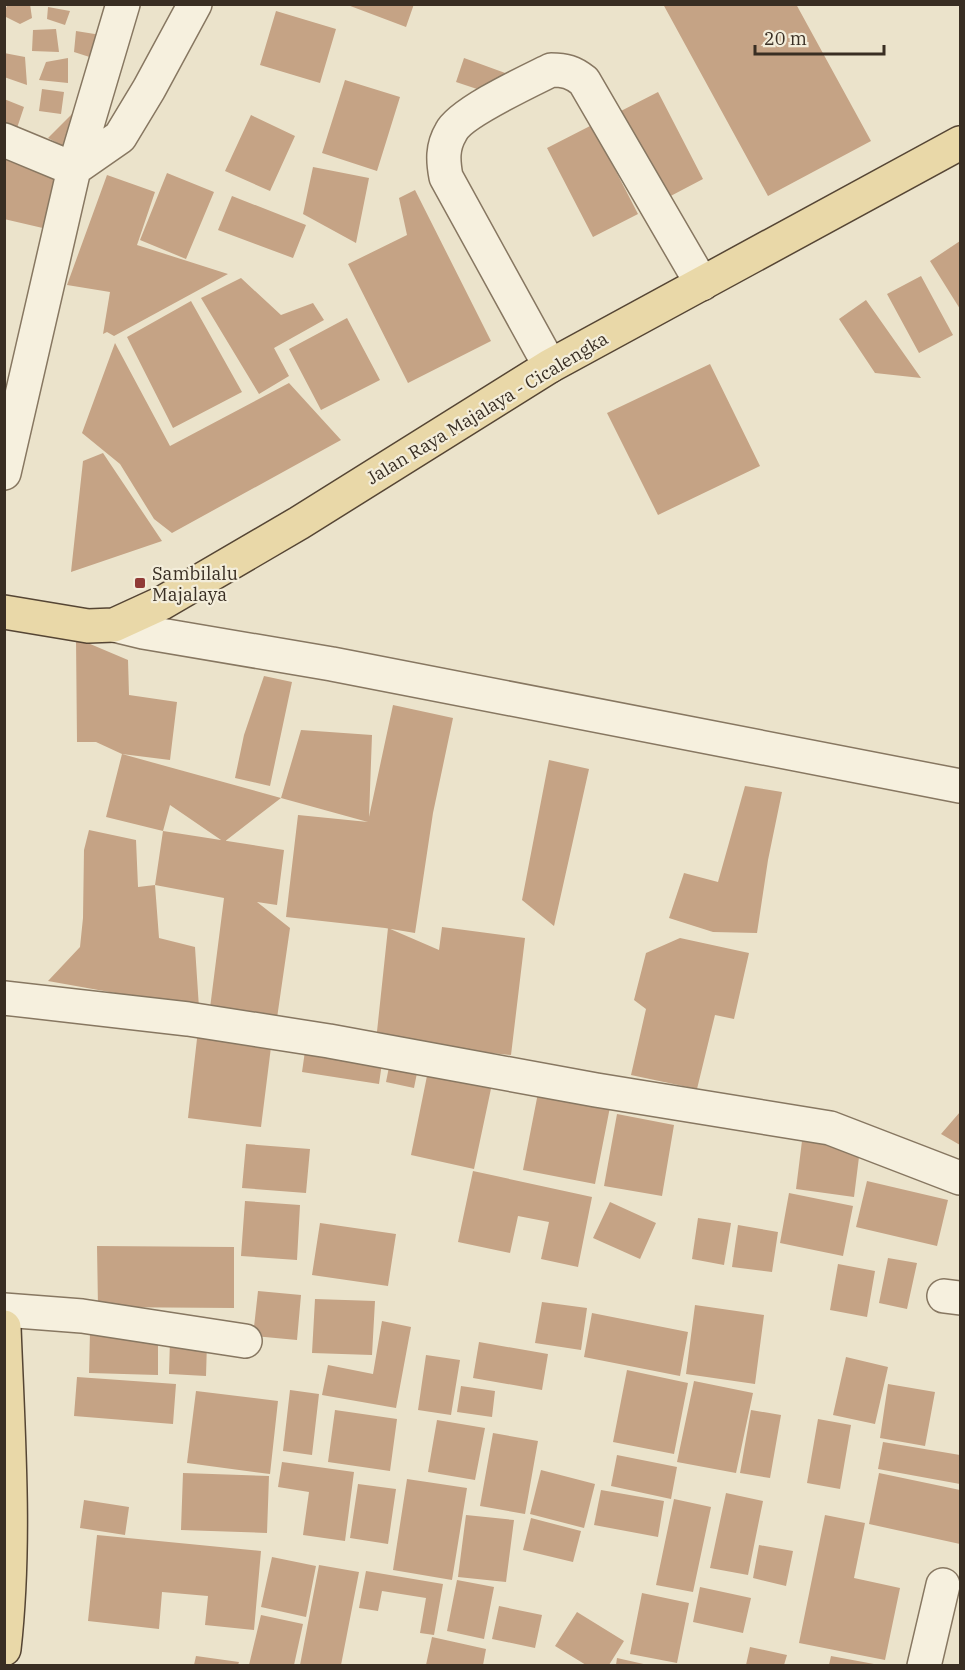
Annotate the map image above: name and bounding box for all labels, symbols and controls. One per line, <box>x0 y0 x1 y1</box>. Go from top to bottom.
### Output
scale bar <box>755 18 884 56</box>
text: 20 m <box>764 27 807 50</box>
street label: Jalan Raya Majalaya - Cicalengka <box>362 327 612 489</box>
place label: Sambilalu Majalaya <box>152 562 238 606</box>
marker: Sambilalu Majalaya <box>133 576 147 590</box>

